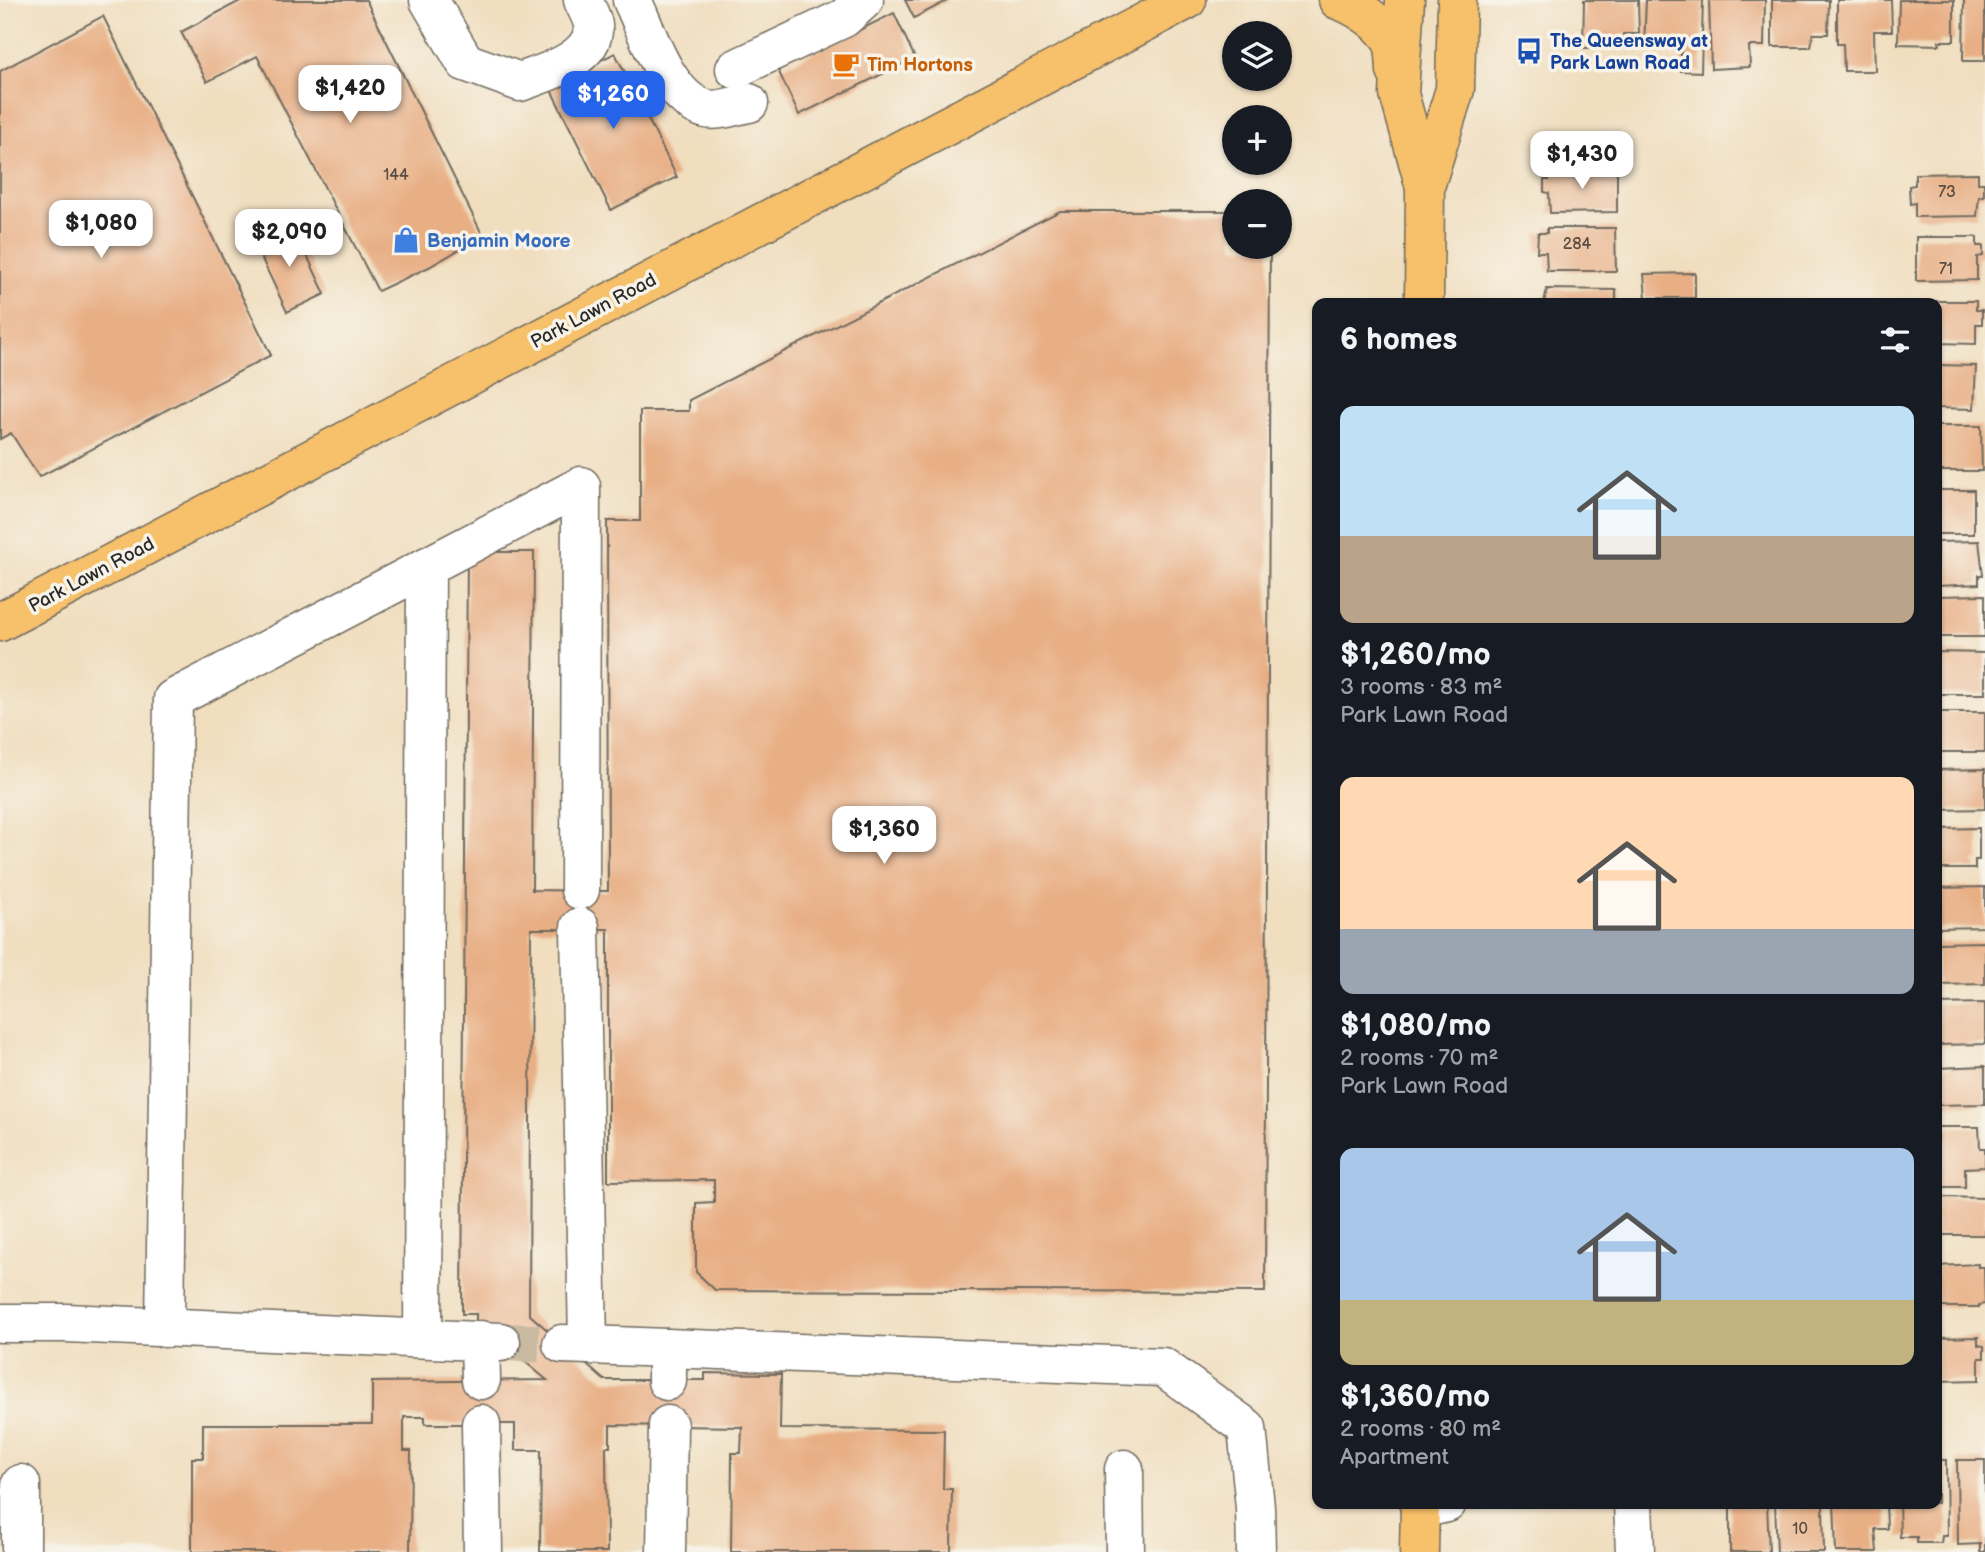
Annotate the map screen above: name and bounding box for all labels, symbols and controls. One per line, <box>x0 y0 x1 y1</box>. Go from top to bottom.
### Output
map controls <box>1222 21 1292 259</box>
button: layers <box>1222 21 1292 91</box>
place label: The Queensway at Park Lawn Road <box>1550 30 1708 75</box>
bus stop icon: The Queensway at Park Lawn Road <box>1514 36 1544 66</box>
cafe icon: Tim Hortons <box>831 49 861 79</box>
place label: Tim Hortons <box>867 54 973 77</box>
pin: $1,420 <box>293 66 407 125</box>
pin: $1,260 <box>556 72 670 131</box>
text: $1,420 <box>314 74 386 102</box>
text: $1,260 <box>577 80 649 108</box>
button: + <box>1222 105 1292 175</box>
pin: $1,430 <box>1525 132 1639 191</box>
text: $1,430 <box>1546 140 1618 168</box>
house number: 144 <box>383 166 409 185</box>
house number: 73 <box>1938 183 1956 202</box>
button: − <box>1222 189 1292 259</box>
pin: $1,080 <box>44 201 158 260</box>
text: $1,080 <box>65 209 137 237</box>
pin: $2,090 <box>232 210 346 269</box>
text: $2,090 <box>251 218 327 246</box>
shop icon: Benjamin Moore <box>391 225 421 255</box>
place label: Benjamin Moore <box>427 230 570 253</box>
house number: 284 <box>1563 235 1592 254</box>
house number: 71 <box>1939 260 1953 279</box>
street label: Park Lawn Road <box>527 269 660 354</box>
icon: filters <box>1876 321 1914 359</box>
text: 6 homes <box>1340 322 1457 358</box>
icon: home <box>1564 452 1690 578</box>
street label: Park Lawn Road <box>25 533 158 618</box>
text: $1,260/mo <box>1340 637 1491 673</box>
text: 3 rooms · 83 m² <box>1340 673 1502 701</box>
text: Park Lawn Road <box>1340 701 1508 729</box>
pin: $1,360 <box>827 806 941 866</box>
text: $1,360 <box>848 815 920 843</box>
icon: home <box>1564 823 1690 949</box>
text: $1,080/mo <box>1340 1008 1491 1044</box>
text: 2 rooms · 70 m² <box>1340 1044 1499 1072</box>
text: Park Lawn Road <box>1340 1072 1508 1100</box>
icon: home <box>1564 1194 1690 1320</box>
text: $1,360/mo <box>1340 1379 1490 1415</box>
text: 2 rooms · 80 m² <box>1340 1415 1501 1443</box>
text: Apartment <box>1340 1443 1449 1471</box>
house number: 10 <box>1792 1520 1808 1539</box>

